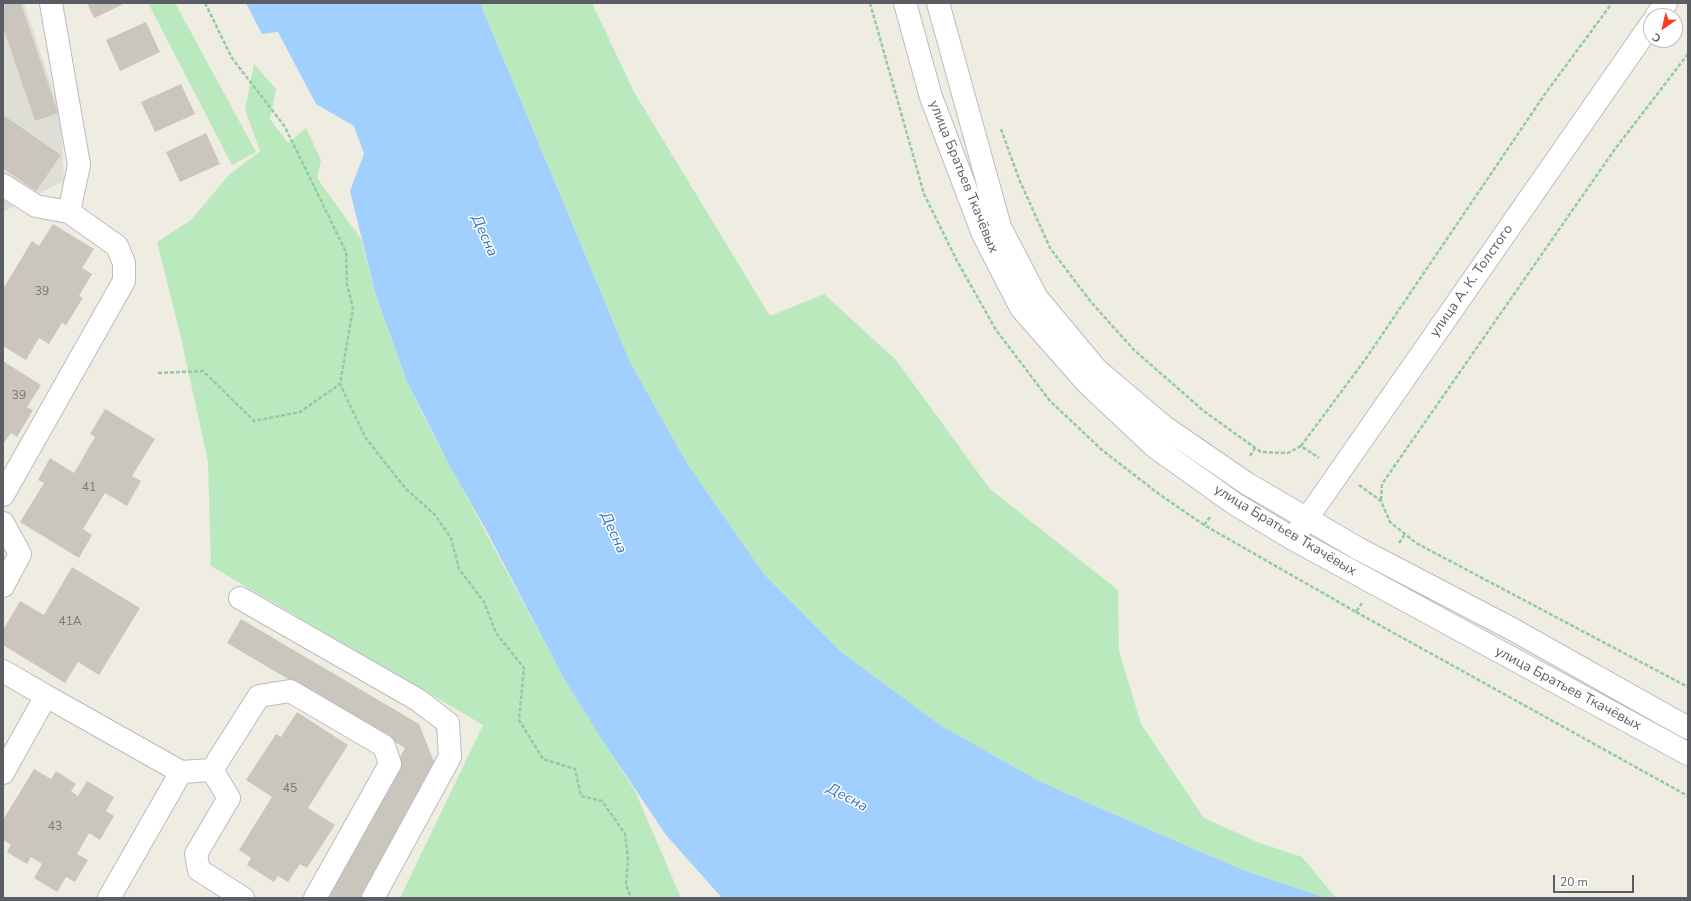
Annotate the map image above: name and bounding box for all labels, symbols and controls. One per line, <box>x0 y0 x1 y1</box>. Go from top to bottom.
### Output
north arrow <box>1643 8 1683 48</box>
text: С <box>1649 29 1664 46</box>
street label: улица Братьев Ткачёвых <box>925 98 1001 256</box>
water label: Десна <box>467 212 501 260</box>
street label: улица А. К. Толстого <box>1427 221 1517 341</box>
house number: 39 <box>35 285 49 299</box>
house number: 39 <box>12 389 26 403</box>
house number: 41 <box>82 481 96 495</box>
street label: улица Братьев Ткачёвых <box>1211 482 1359 580</box>
water label: Десна <box>596 509 630 557</box>
house number: 41А <box>58 615 82 629</box>
street label: улица Братьев Ткачёвых <box>1492 643 1644 735</box>
water label: Десна <box>823 780 871 816</box>
house number: 45 <box>283 782 297 796</box>
house number: 43 <box>48 820 62 834</box>
scale bar <box>1555 867 1636 893</box>
text: 20 m <box>1560 874 1588 890</box>

